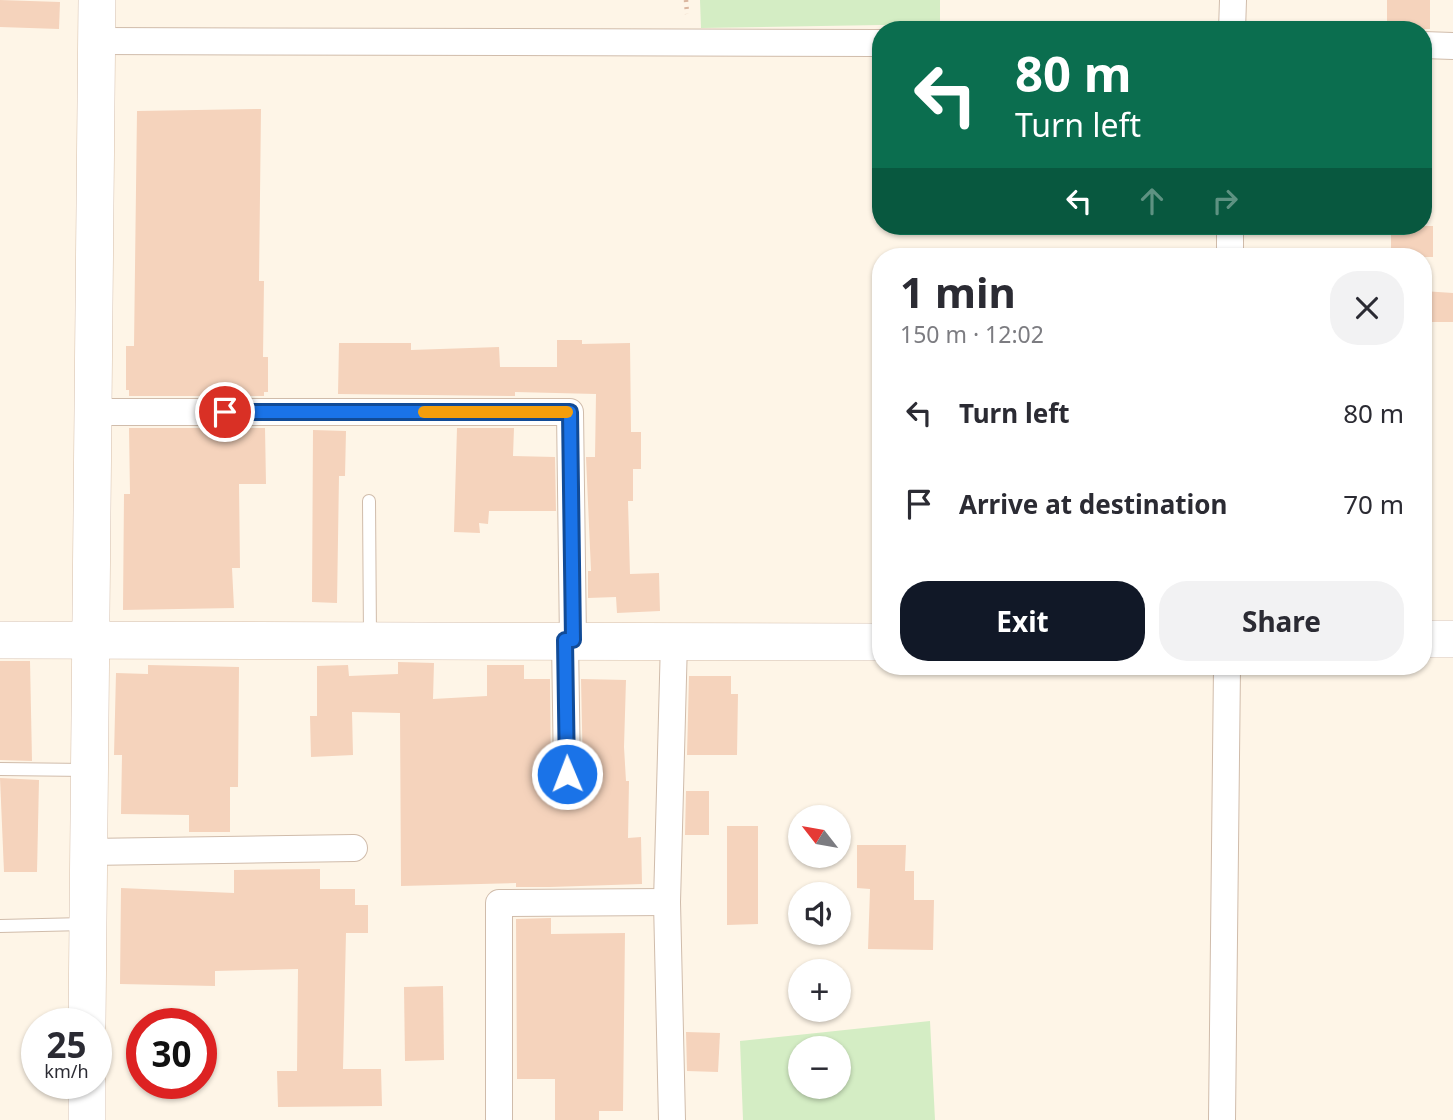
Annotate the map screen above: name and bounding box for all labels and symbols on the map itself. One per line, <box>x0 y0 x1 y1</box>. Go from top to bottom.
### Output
pin <box>195 382 255 442</box>
position arrow <box>530 737 604 811</box>
north arrow <box>788 805 850 868</box>
speed limit sign: 30 <box>126 1008 217 1099</box>

